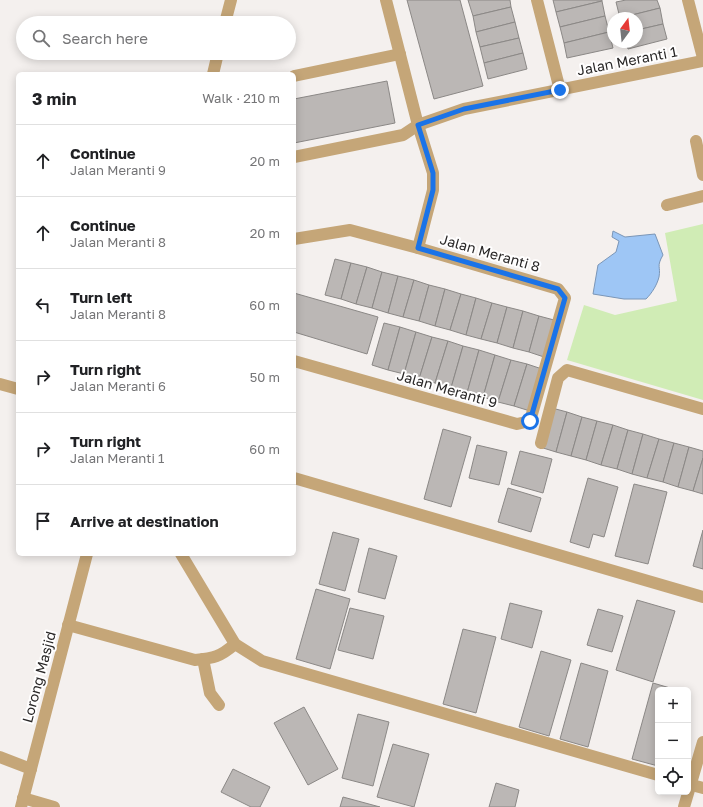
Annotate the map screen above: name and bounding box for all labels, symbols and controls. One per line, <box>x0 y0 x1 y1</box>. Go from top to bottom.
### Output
north arrow <box>607 12 643 48</box>
search box <box>16 16 296 60</box>
icon: search <box>30 27 52 49</box>
text: Search here <box>62 29 148 47</box>
street label: Jalan Meranti 1 <box>575 42 679 79</box>
route end <box>551 81 569 99</box>
text: 3 min <box>32 88 76 109</box>
text: Walk · 210 m <box>202 90 280 106</box>
text: Continue <box>70 144 136 162</box>
icon: ahead <box>32 150 54 172</box>
text: 20 m <box>250 153 280 169</box>
text: Jalan Meranti 9 <box>70 162 166 178</box>
text: Continue <box>70 216 136 234</box>
icon: ahead <box>32 222 54 244</box>
text: 20 m <box>250 225 280 241</box>
street label: Jalan Meranti 8 <box>438 230 542 275</box>
text: Jalan Meranti 8 <box>70 234 166 250</box>
text: Turn left <box>70 288 132 306</box>
icon: left <box>32 294 54 316</box>
text: 60 m <box>249 297 280 313</box>
text: Jalan Meranti 8 <box>70 306 166 322</box>
text: Turn right <box>70 360 141 378</box>
icon: right <box>32 366 54 388</box>
street label: Jalan Meranti 9 <box>395 366 499 411</box>
text: 50 m <box>250 369 280 385</box>
text: Jalan Meranti 6 <box>70 378 166 394</box>
route start <box>521 412 539 430</box>
text: Turn right <box>70 432 141 450</box>
icon: right <box>32 438 54 460</box>
text: 60 m <box>249 441 280 457</box>
text: Jalan Meranti 1 <box>70 450 164 466</box>
icon: arrive <box>32 510 54 532</box>
text: Arrive at destination <box>70 512 219 530</box>
street label: Lorong Masjid <box>18 629 59 725</box>
map controls <box>655 687 691 795</box>
button: + <box>655 687 691 723</box>
button: − <box>655 723 691 759</box>
button: locate <box>655 759 691 795</box>

